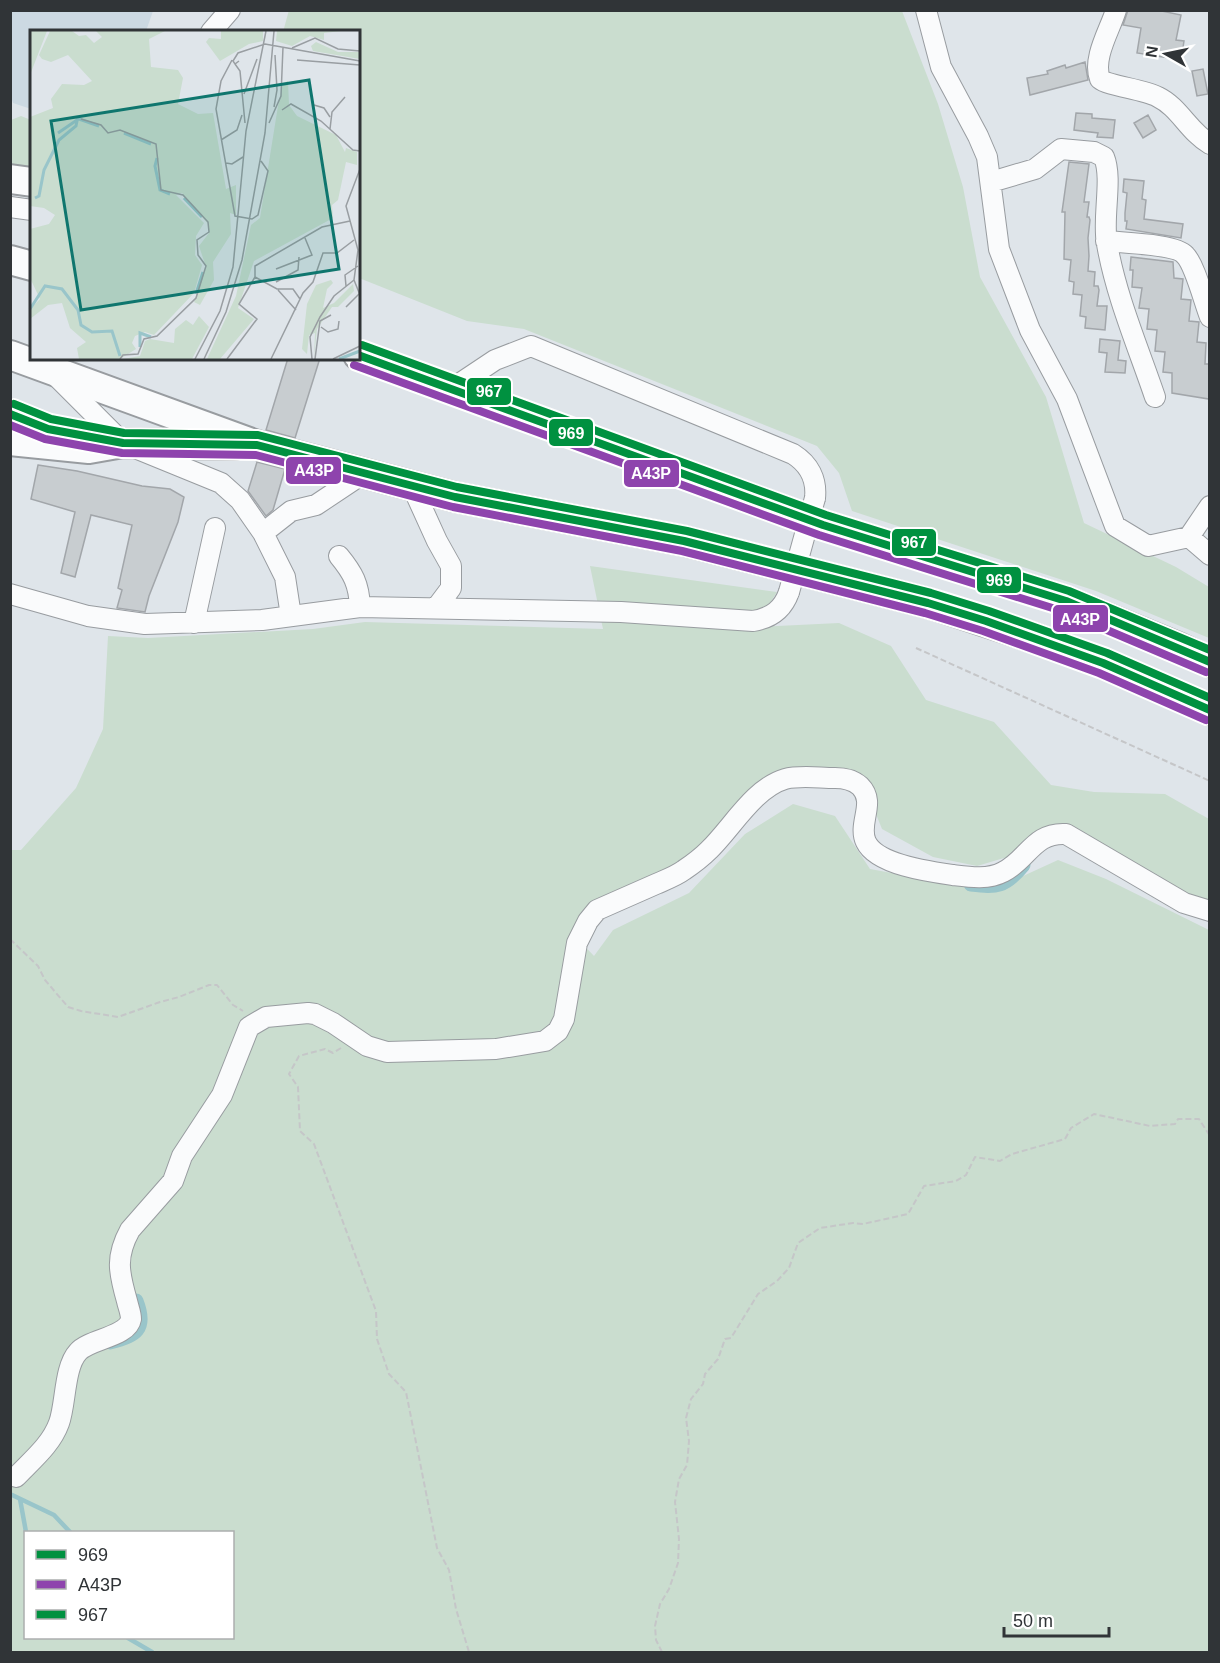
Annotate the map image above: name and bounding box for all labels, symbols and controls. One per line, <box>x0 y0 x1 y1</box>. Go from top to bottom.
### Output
north arrow <box>1136 24 1196 84</box>
inset map <box>30 30 360 360</box>
text: N <box>1142 45 1161 59</box>
line badge: 967 <box>466 377 512 406</box>
text: 967 <box>476 383 502 400</box>
line badge: 969 <box>548 418 594 447</box>
text: 969 <box>558 425 584 442</box>
line badge: A43P <box>285 456 342 485</box>
line badge: A43P <box>623 459 680 488</box>
text: A43P <box>294 462 334 479</box>
text: A43P <box>631 465 671 482</box>
line badge: 967 <box>891 528 937 557</box>
text: 967 <box>901 534 927 551</box>
line badge: 969 <box>976 566 1022 594</box>
text: 969 <box>986 572 1012 589</box>
line badge: A43P <box>1052 604 1109 633</box>
text: A43P <box>1060 611 1100 628</box>
legend <box>24 1531 234 1639</box>
text: 969 <box>78 1545 108 1565</box>
text: A43P <box>78 1575 122 1595</box>
scale bar <box>1004 1600 1109 1638</box>
text: 967 <box>78 1605 108 1625</box>
text: 50 m <box>1013 1611 1053 1631</box>

